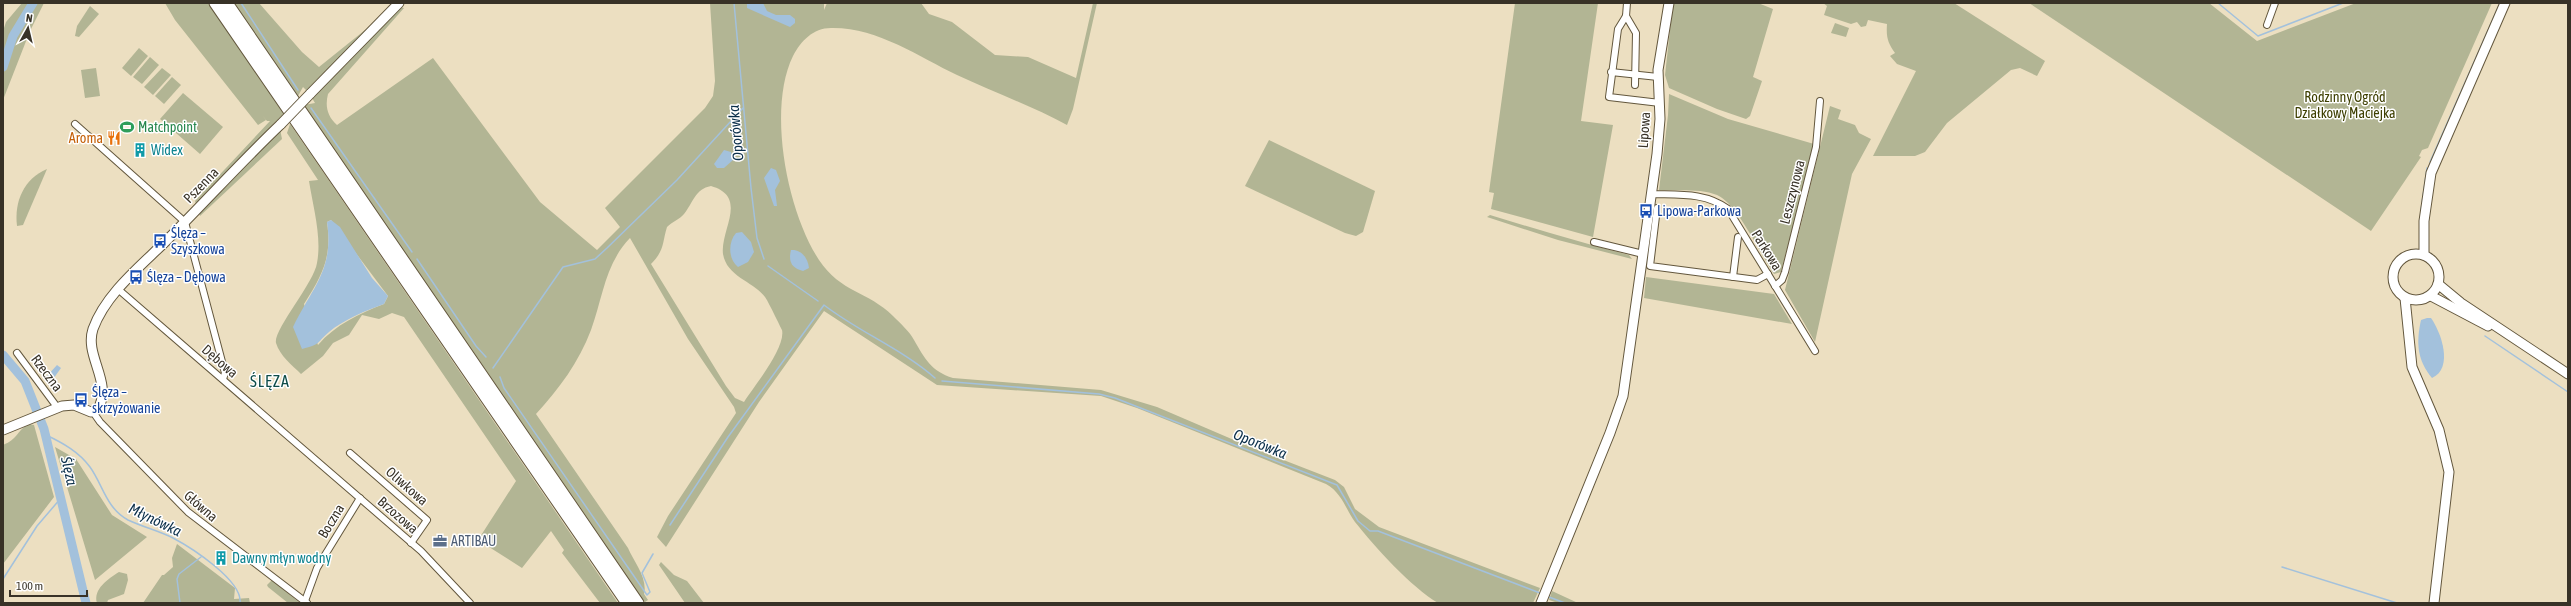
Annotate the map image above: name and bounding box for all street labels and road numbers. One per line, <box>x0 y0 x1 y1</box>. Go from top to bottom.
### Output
street label: Lipowa <box>1635 111 1653 149</box>
street label: Leszczynowa <box>1776 158 1808 226</box>
street label: Pszenna <box>180 164 222 206</box>
street label: Parkowa <box>1748 227 1786 273</box>
street label: Dębowa <box>199 341 241 381</box>
street label: Rzeczna <box>28 352 66 394</box>
street label: Oliwkowa <box>383 463 431 509</box>
street label: Główna <box>181 487 221 525</box>
street label: Brzozowa <box>375 493 421 537</box>
street label: Boczna <box>315 501 347 541</box>

